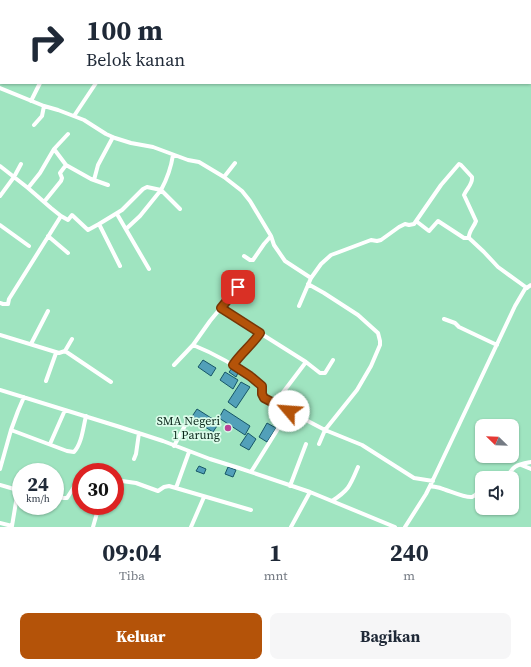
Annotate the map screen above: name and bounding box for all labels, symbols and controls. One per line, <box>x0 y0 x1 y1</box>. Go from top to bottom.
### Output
text: 100 m <box>86 11 163 49</box>
icon: right <box>20 16 72 68</box>
text: Belok kanan <box>86 47 185 72</box>
pin <box>221 270 255 304</box>
icon: arrive <box>227 276 249 298</box>
position arrow <box>268 390 310 432</box>
place label: SMA Negeri 1 Parung <box>157 413 220 443</box>
north arrow <box>475 419 519 463</box>
map controls <box>475 419 519 515</box>
marker: SMA Negeri 1 Parung <box>223 423 233 433</box>
speed limit sign: 30 <box>72 463 124 515</box>
text: 24 <box>27 470 49 498</box>
button: sound <box>475 471 519 515</box>
text: km/h <box>26 492 50 505</box>
text: 09:04 <box>102 536 161 569</box>
text: 1 <box>269 536 282 569</box>
text: 240 <box>390 536 429 569</box>
text: Tiba <box>119 567 145 584</box>
text: mnt <box>264 567 287 584</box>
text: m <box>403 567 415 584</box>
button: Keluar <box>20 613 262 659</box>
button: Bagikan <box>270 613 511 659</box>

